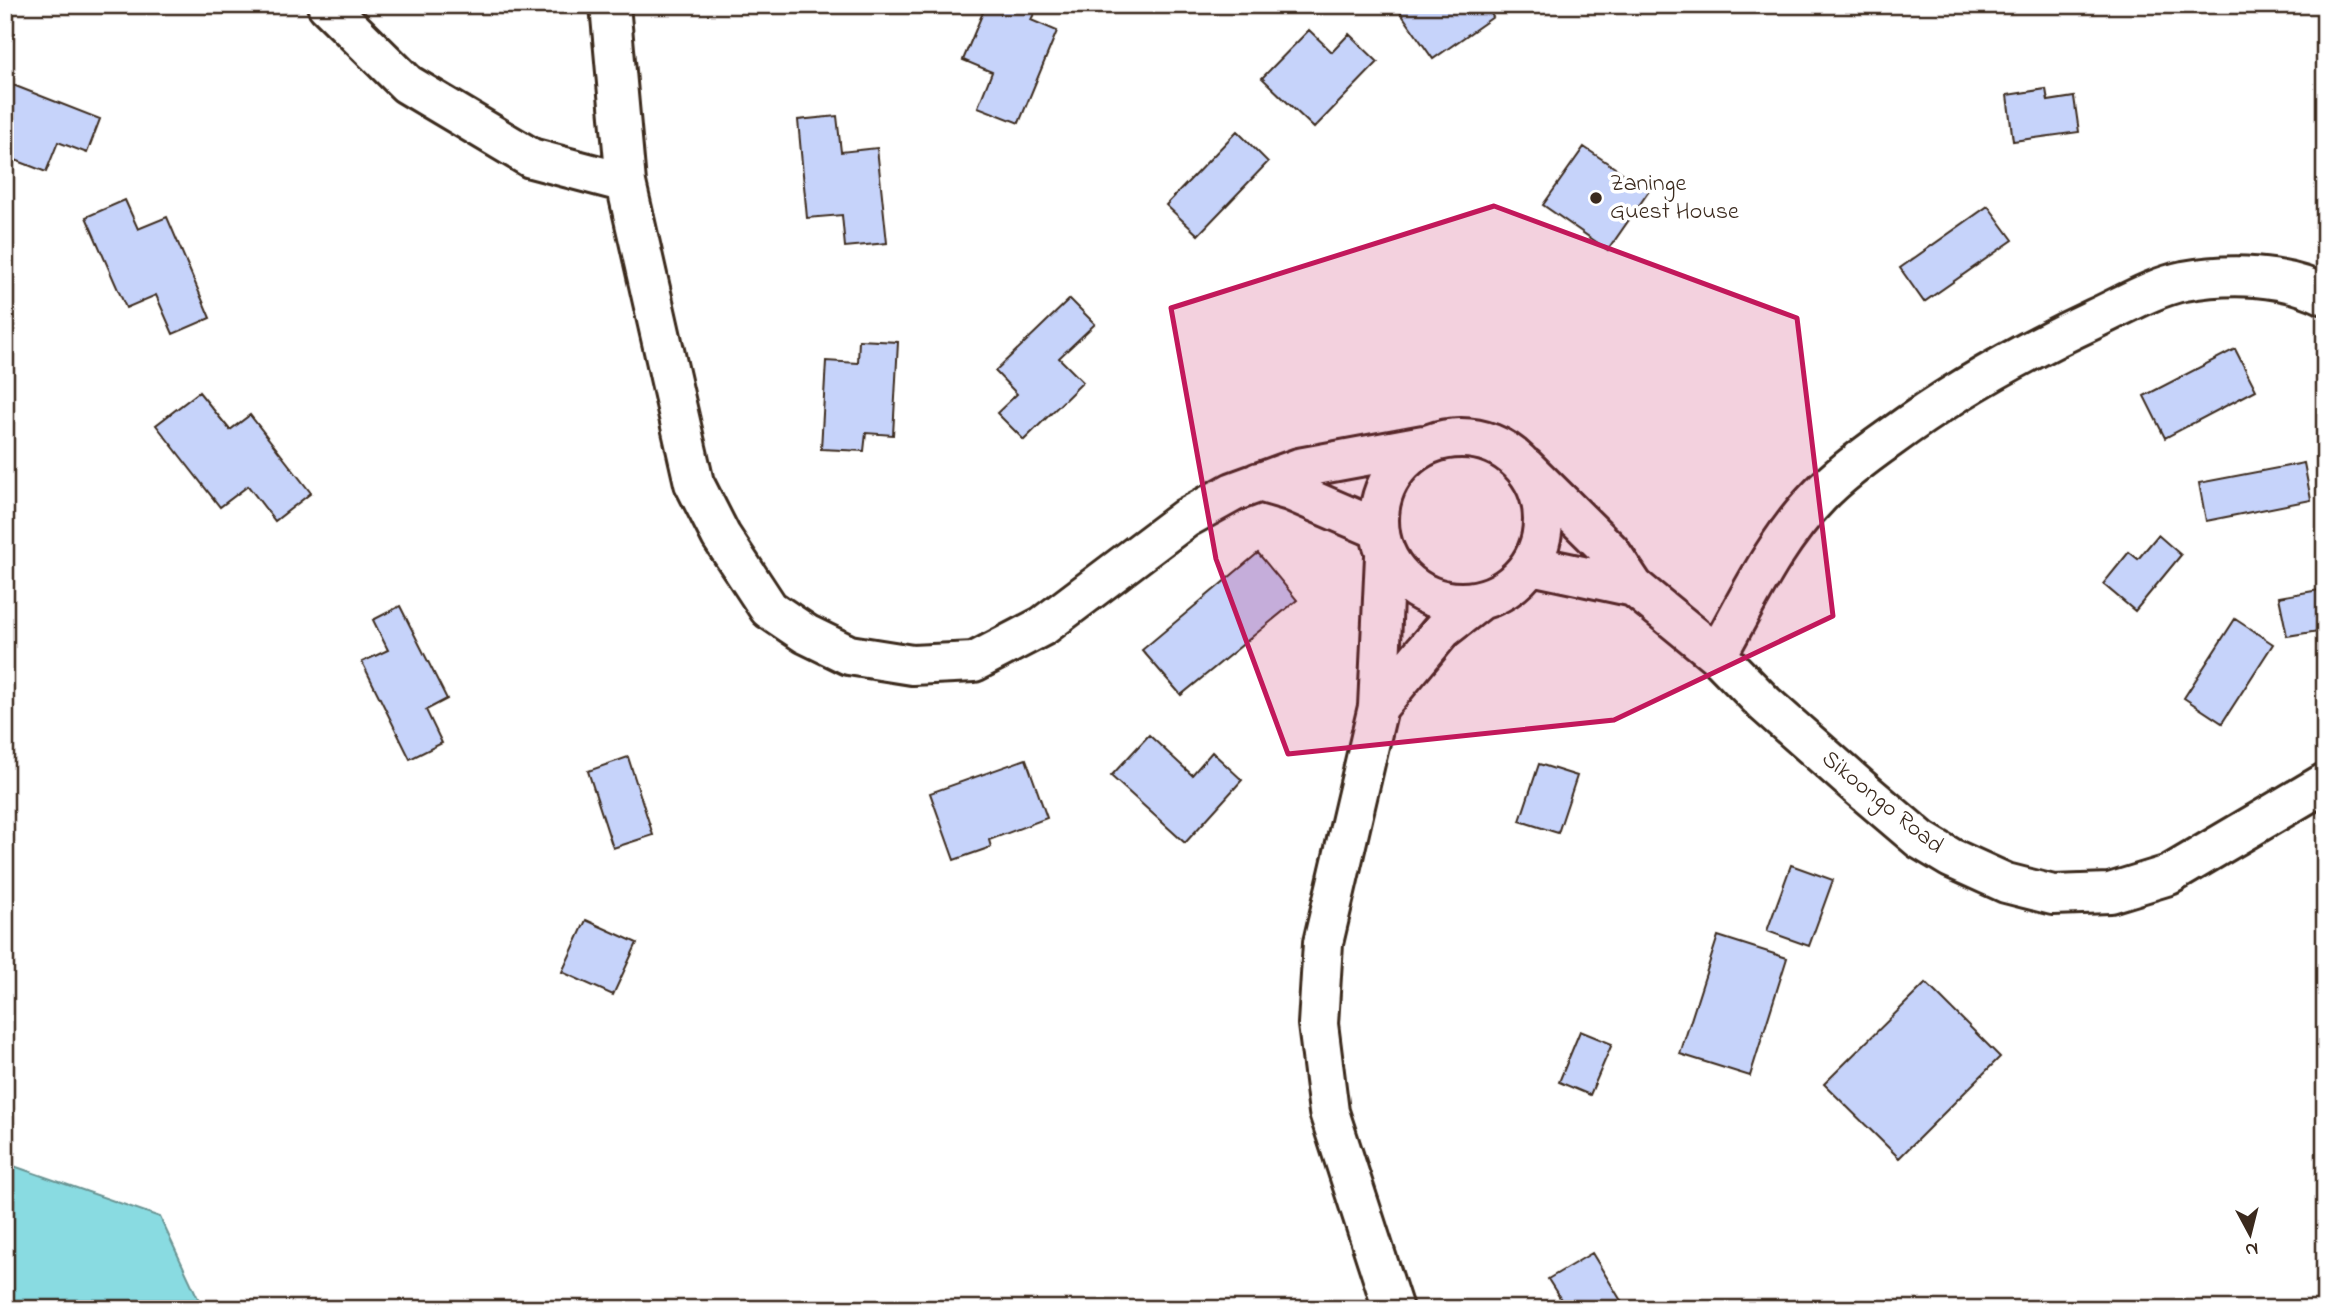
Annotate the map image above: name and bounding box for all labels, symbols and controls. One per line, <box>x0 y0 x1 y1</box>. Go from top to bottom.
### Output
place label: Zaninge Guest House <box>1610 167 1739 230</box>
marker: Zaninge Guest House <box>1588 190 1604 206</box>
street label: Sikoongo Road <box>1813 743 1951 864</box>
north arrow <box>2214 1198 2284 1268</box>
text: N <box>2244 1234 2260 1263</box>

